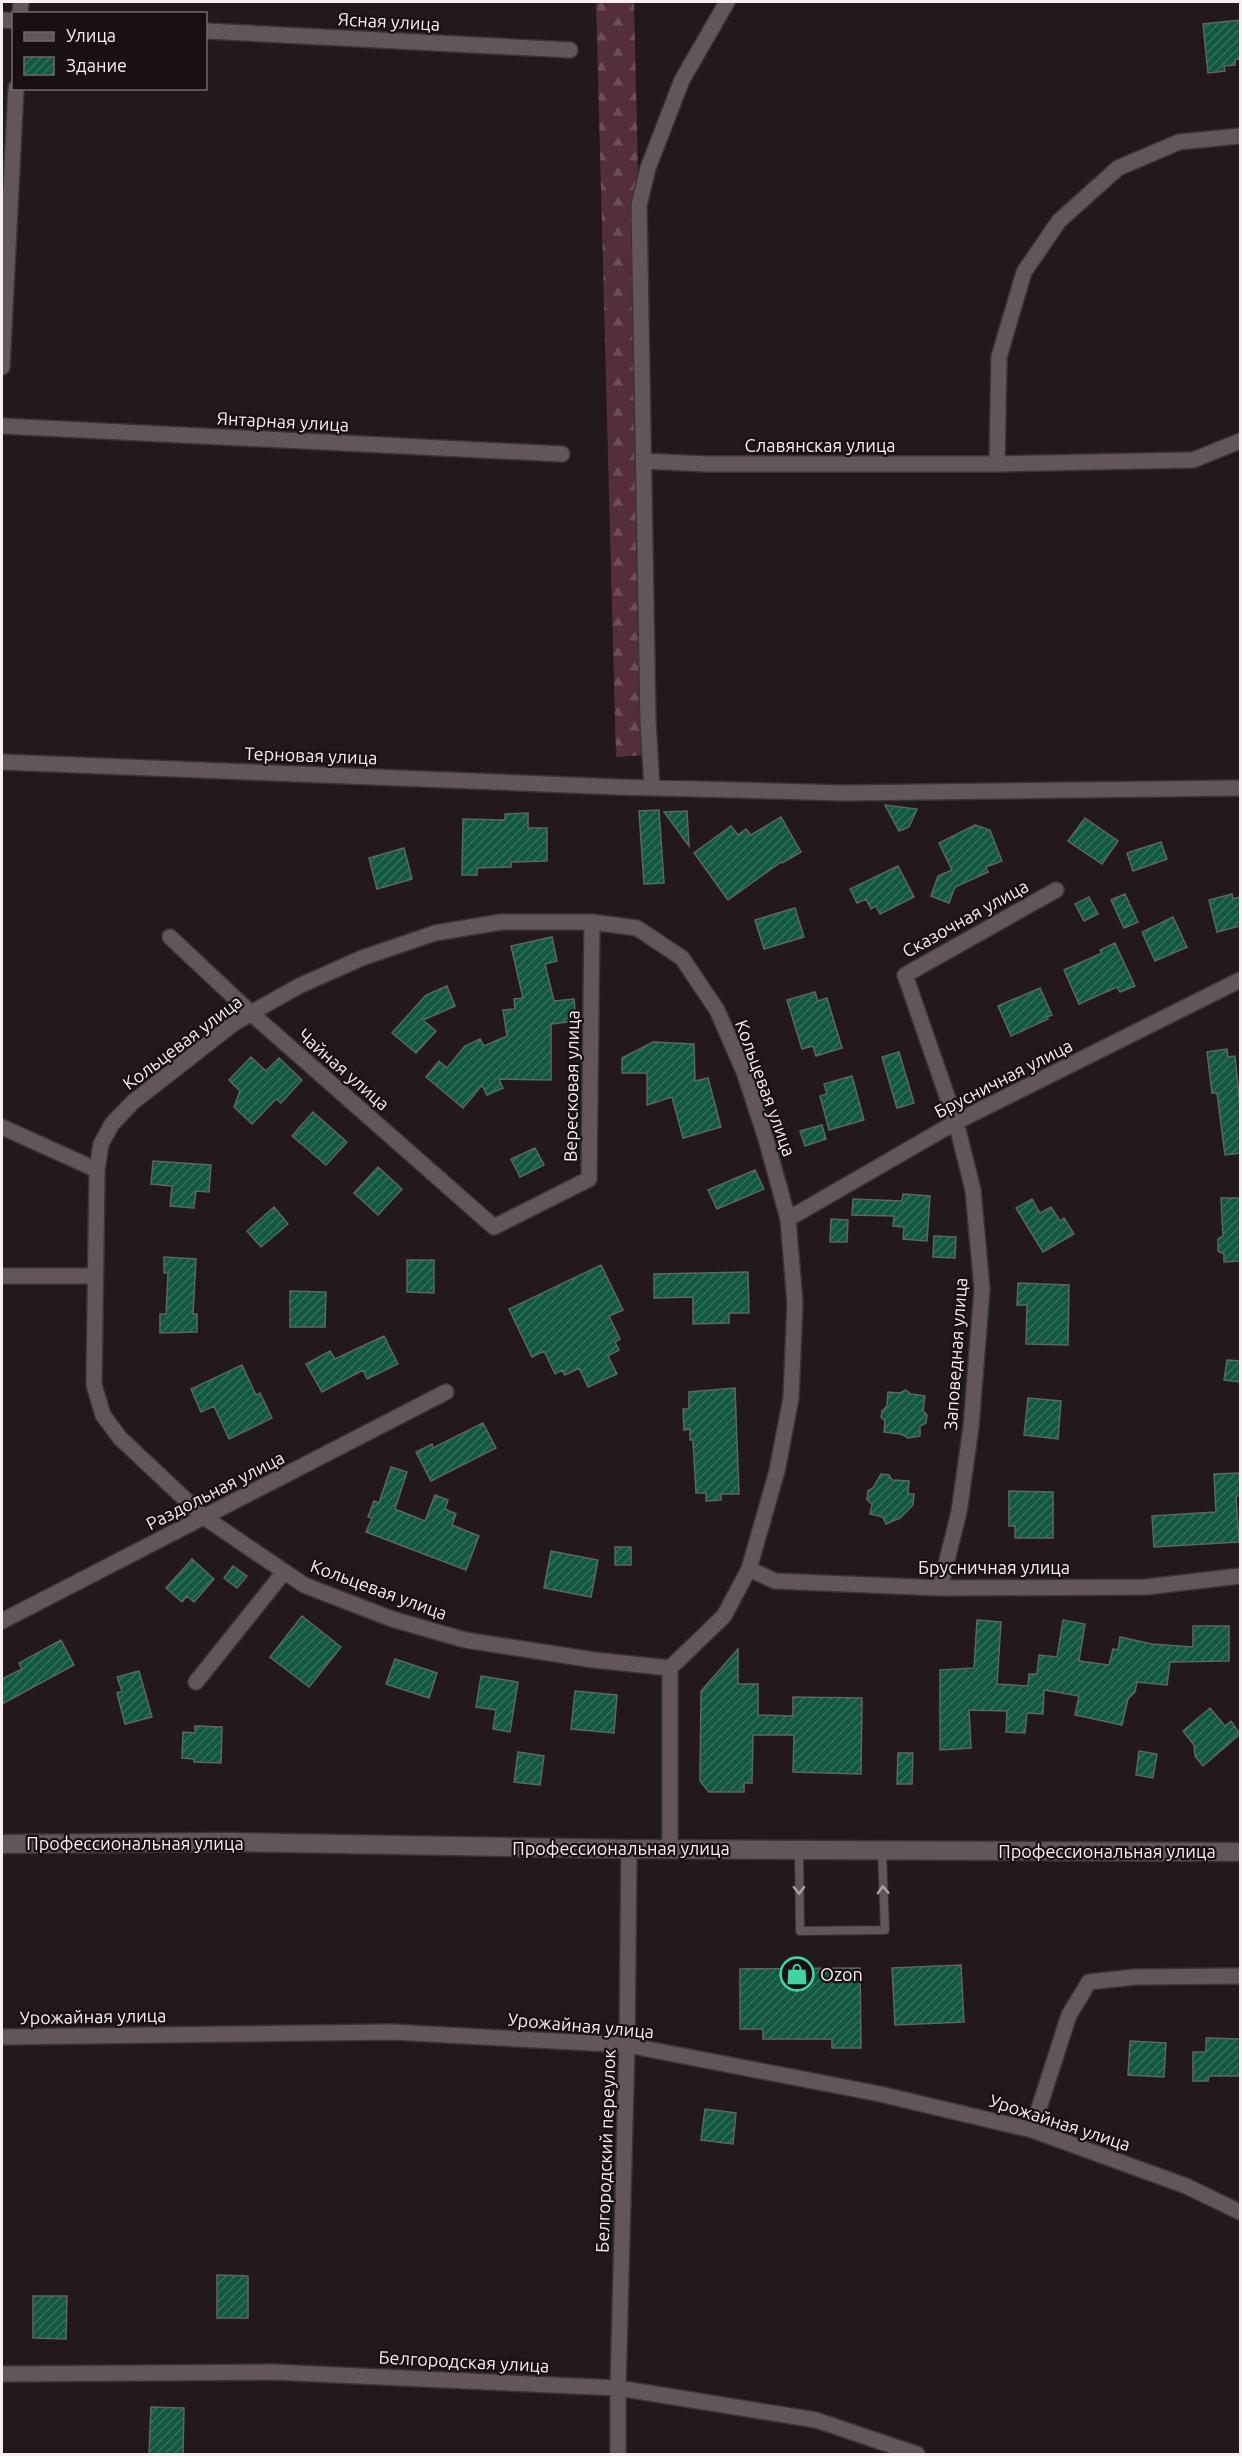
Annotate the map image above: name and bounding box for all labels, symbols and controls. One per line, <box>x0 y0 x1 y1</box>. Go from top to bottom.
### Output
street label: Ясная улица <box>337 8 441 34</box>
legend <box>12 12 207 90</box>
text: Улица <box>66 25 116 45</box>
text: Здание <box>66 55 127 75</box>
street label: Янтарная улица <box>216 408 350 434</box>
street label: Славянская улица <box>744 435 896 455</box>
street label: Терновая улица <box>244 743 378 767</box>
street label: Сказочная улица <box>899 875 1031 961</box>
street label: Кольцевая улица <box>119 991 245 1093</box>
street label: Вересковая улица <box>560 1010 582 1162</box>
street label: Кольцевая улица <box>732 1017 800 1159</box>
street label: Чайная улица <box>294 1024 394 1114</box>
street label: Брусничная улица <box>931 1035 1075 1121</box>
street label: Заповедная улица <box>940 1277 970 1431</box>
street label: Раздольная улица <box>143 1447 287 1533</box>
street label: Кольцевая улица <box>308 1555 450 1623</box>
street label: Брусничная улица <box>918 1557 1070 1577</box>
street label: Профессиональная улица <box>26 1833 244 1853</box>
street label: Профессиональная улица <box>512 1838 730 1858</box>
street label: Профессиональная улица <box>998 1841 1216 1861</box>
one-way arrow <box>793 1886 805 1895</box>
one-way arrow <box>877 1886 890 1895</box>
shop icon: Ozon <box>779 1956 815 1992</box>
place label: Ozon <box>820 1964 863 1984</box>
street label: Урожайная улица <box>19 2005 167 2027</box>
street label: Урожайная улица <box>507 2009 655 2041</box>
street label: Белгородский переулок <box>591 2049 619 2253</box>
street label: Урожайная улица <box>987 2090 1133 2154</box>
street label: Белгородская улица <box>378 2347 550 2375</box>

